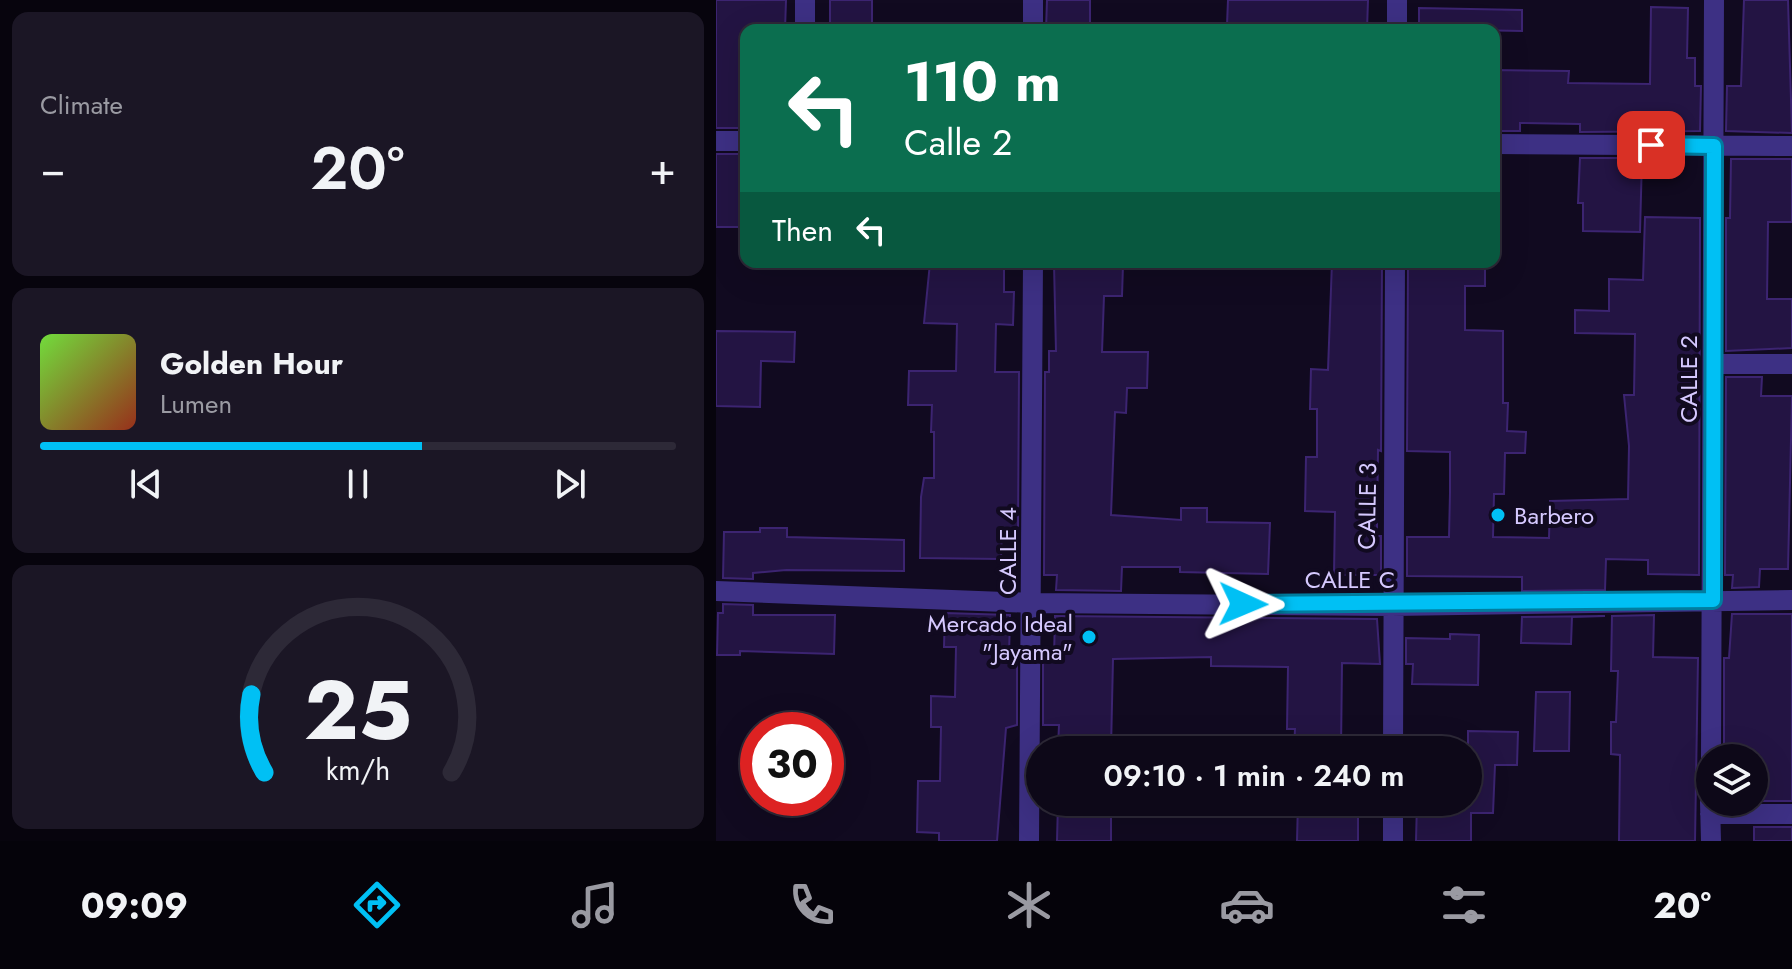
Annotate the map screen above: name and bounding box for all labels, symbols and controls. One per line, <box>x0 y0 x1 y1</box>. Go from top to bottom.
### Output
text: 110 m <box>904 41 1061 122</box>
icon: left <box>772 56 876 160</box>
text: Climate <box>40 86 123 124</box>
pin <box>1617 111 1685 179</box>
text: Calle 2 <box>904 116 1012 168</box>
icon: arrive <box>1629 123 1673 167</box>
text: 20° <box>311 125 404 212</box>
text: − <box>40 137 66 201</box>
text: + <box>649 137 676 201</box>
icon: left <box>849 208 893 252</box>
text: Then <box>772 209 833 252</box>
street label: CALLE 2 <box>1671 335 1706 423</box>
text: Golden Hour <box>160 342 343 385</box>
text: Lumen <box>160 385 232 423</box>
icon: previous <box>124 462 168 506</box>
icon: pause <box>336 462 380 506</box>
icon: next <box>548 462 592 506</box>
street label: CALLE 3 <box>1349 462 1385 550</box>
place label: Barbero <box>1514 498 1594 533</box>
marker: Barbero <box>1489 506 1507 524</box>
street label: CALLE 4 <box>990 507 1025 595</box>
position arrow <box>1201 562 1285 646</box>
street label: CALLE C <box>1305 562 1395 597</box>
place label: Mercado Ideal "Jayama" <box>927 606 1073 669</box>
marker: Mercado Ideal "Jayama" <box>1080 628 1098 646</box>
text: 25 <box>304 649 412 769</box>
speed limit sign: 30 <box>740 712 844 816</box>
map controls <box>1696 744 1768 816</box>
button: layers <box>1696 744 1768 816</box>
text: km/h <box>326 749 390 791</box>
text: 09:10 · 1 min · 240 m <box>1104 754 1405 797</box>
icon: directions <box>349 877 405 933</box>
icon: music <box>567 877 623 933</box>
icon: phone <box>784 877 840 933</box>
icon: climate <box>1001 877 1057 933</box>
icon: car <box>1219 877 1275 933</box>
icon: filters <box>1436 877 1492 933</box>
text: 09:09 <box>81 879 188 931</box>
text: 20° <box>1653 879 1711 931</box>

